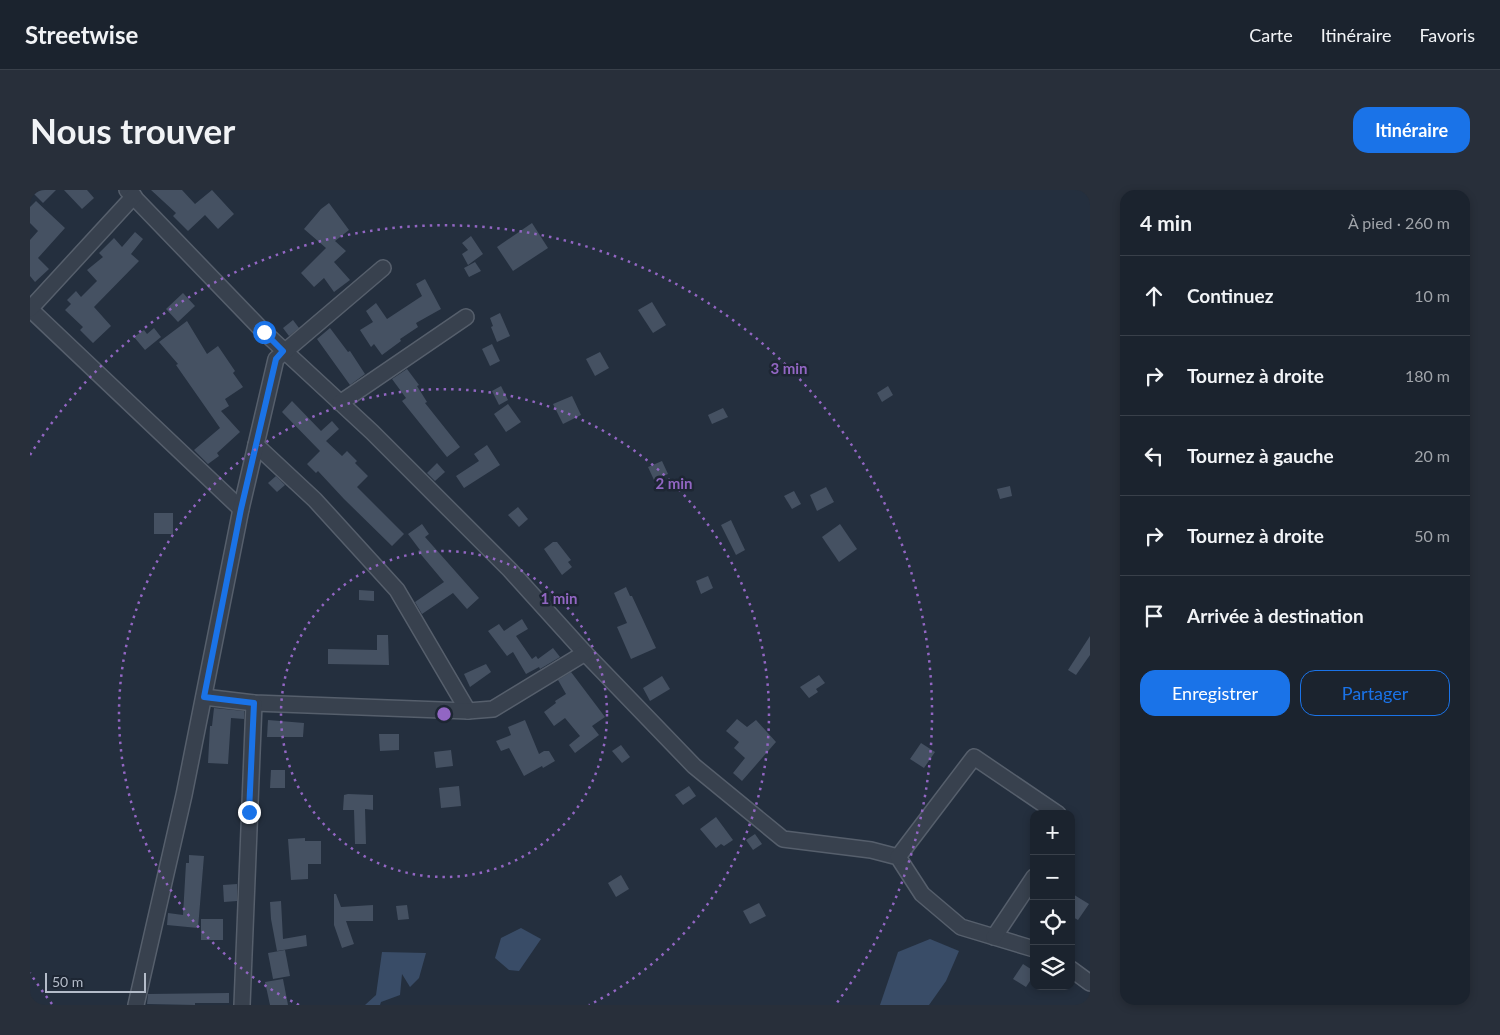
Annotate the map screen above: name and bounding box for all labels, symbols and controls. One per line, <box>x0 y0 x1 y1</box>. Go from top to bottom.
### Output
text: Streetwise <box>25 20 138 49</box>
text: Carte <box>1249 24 1293 46</box>
text: Itinéraire <box>1321 24 1391 46</box>
text: Favoris <box>1419 24 1475 46</box>
button: Itinéraire <box>1353 107 1470 153</box>
text: Nous trouver <box>30 109 235 151</box>
text: 4 min <box>1140 210 1192 235</box>
text: À pied · 260 m <box>1348 213 1450 232</box>
icon: ahead <box>1140 282 1168 310</box>
text: Continuez <box>1187 284 1273 307</box>
text: 10 m <box>1414 286 1450 305</box>
route start <box>253 321 276 344</box>
text: 3 min <box>770 359 808 377</box>
icon: right <box>1140 362 1168 390</box>
text: Tournez à droite <box>1187 364 1324 387</box>
text: 180 m <box>1405 366 1450 385</box>
icon: left <box>1140 442 1168 470</box>
text: Tournez à gauche <box>1187 444 1334 467</box>
text: 20 m <box>1414 446 1450 465</box>
text: 2 min <box>655 474 693 492</box>
icon: right <box>1140 522 1168 550</box>
text: Tournez à droite <box>1187 524 1324 547</box>
text: 50 m <box>1414 526 1450 545</box>
text: 1 min <box>540 589 578 607</box>
icon: arrive <box>1140 602 1168 630</box>
text: Arrivée à destination <box>1187 604 1364 627</box>
button: Enregistrer <box>1140 670 1290 716</box>
button: Partager <box>1300 670 1450 716</box>
centre of rings <box>435 705 453 723</box>
route end <box>238 801 261 824</box>
map controls <box>1030 810 1075 990</box>
button: + <box>1030 810 1075 855</box>
button: − <box>1030 855 1075 900</box>
button: locate <box>1030 900 1075 945</box>
button: layers <box>1030 945 1075 990</box>
scale bar <box>45 970 146 993</box>
text: 50 m <box>52 973 83 990</box>

